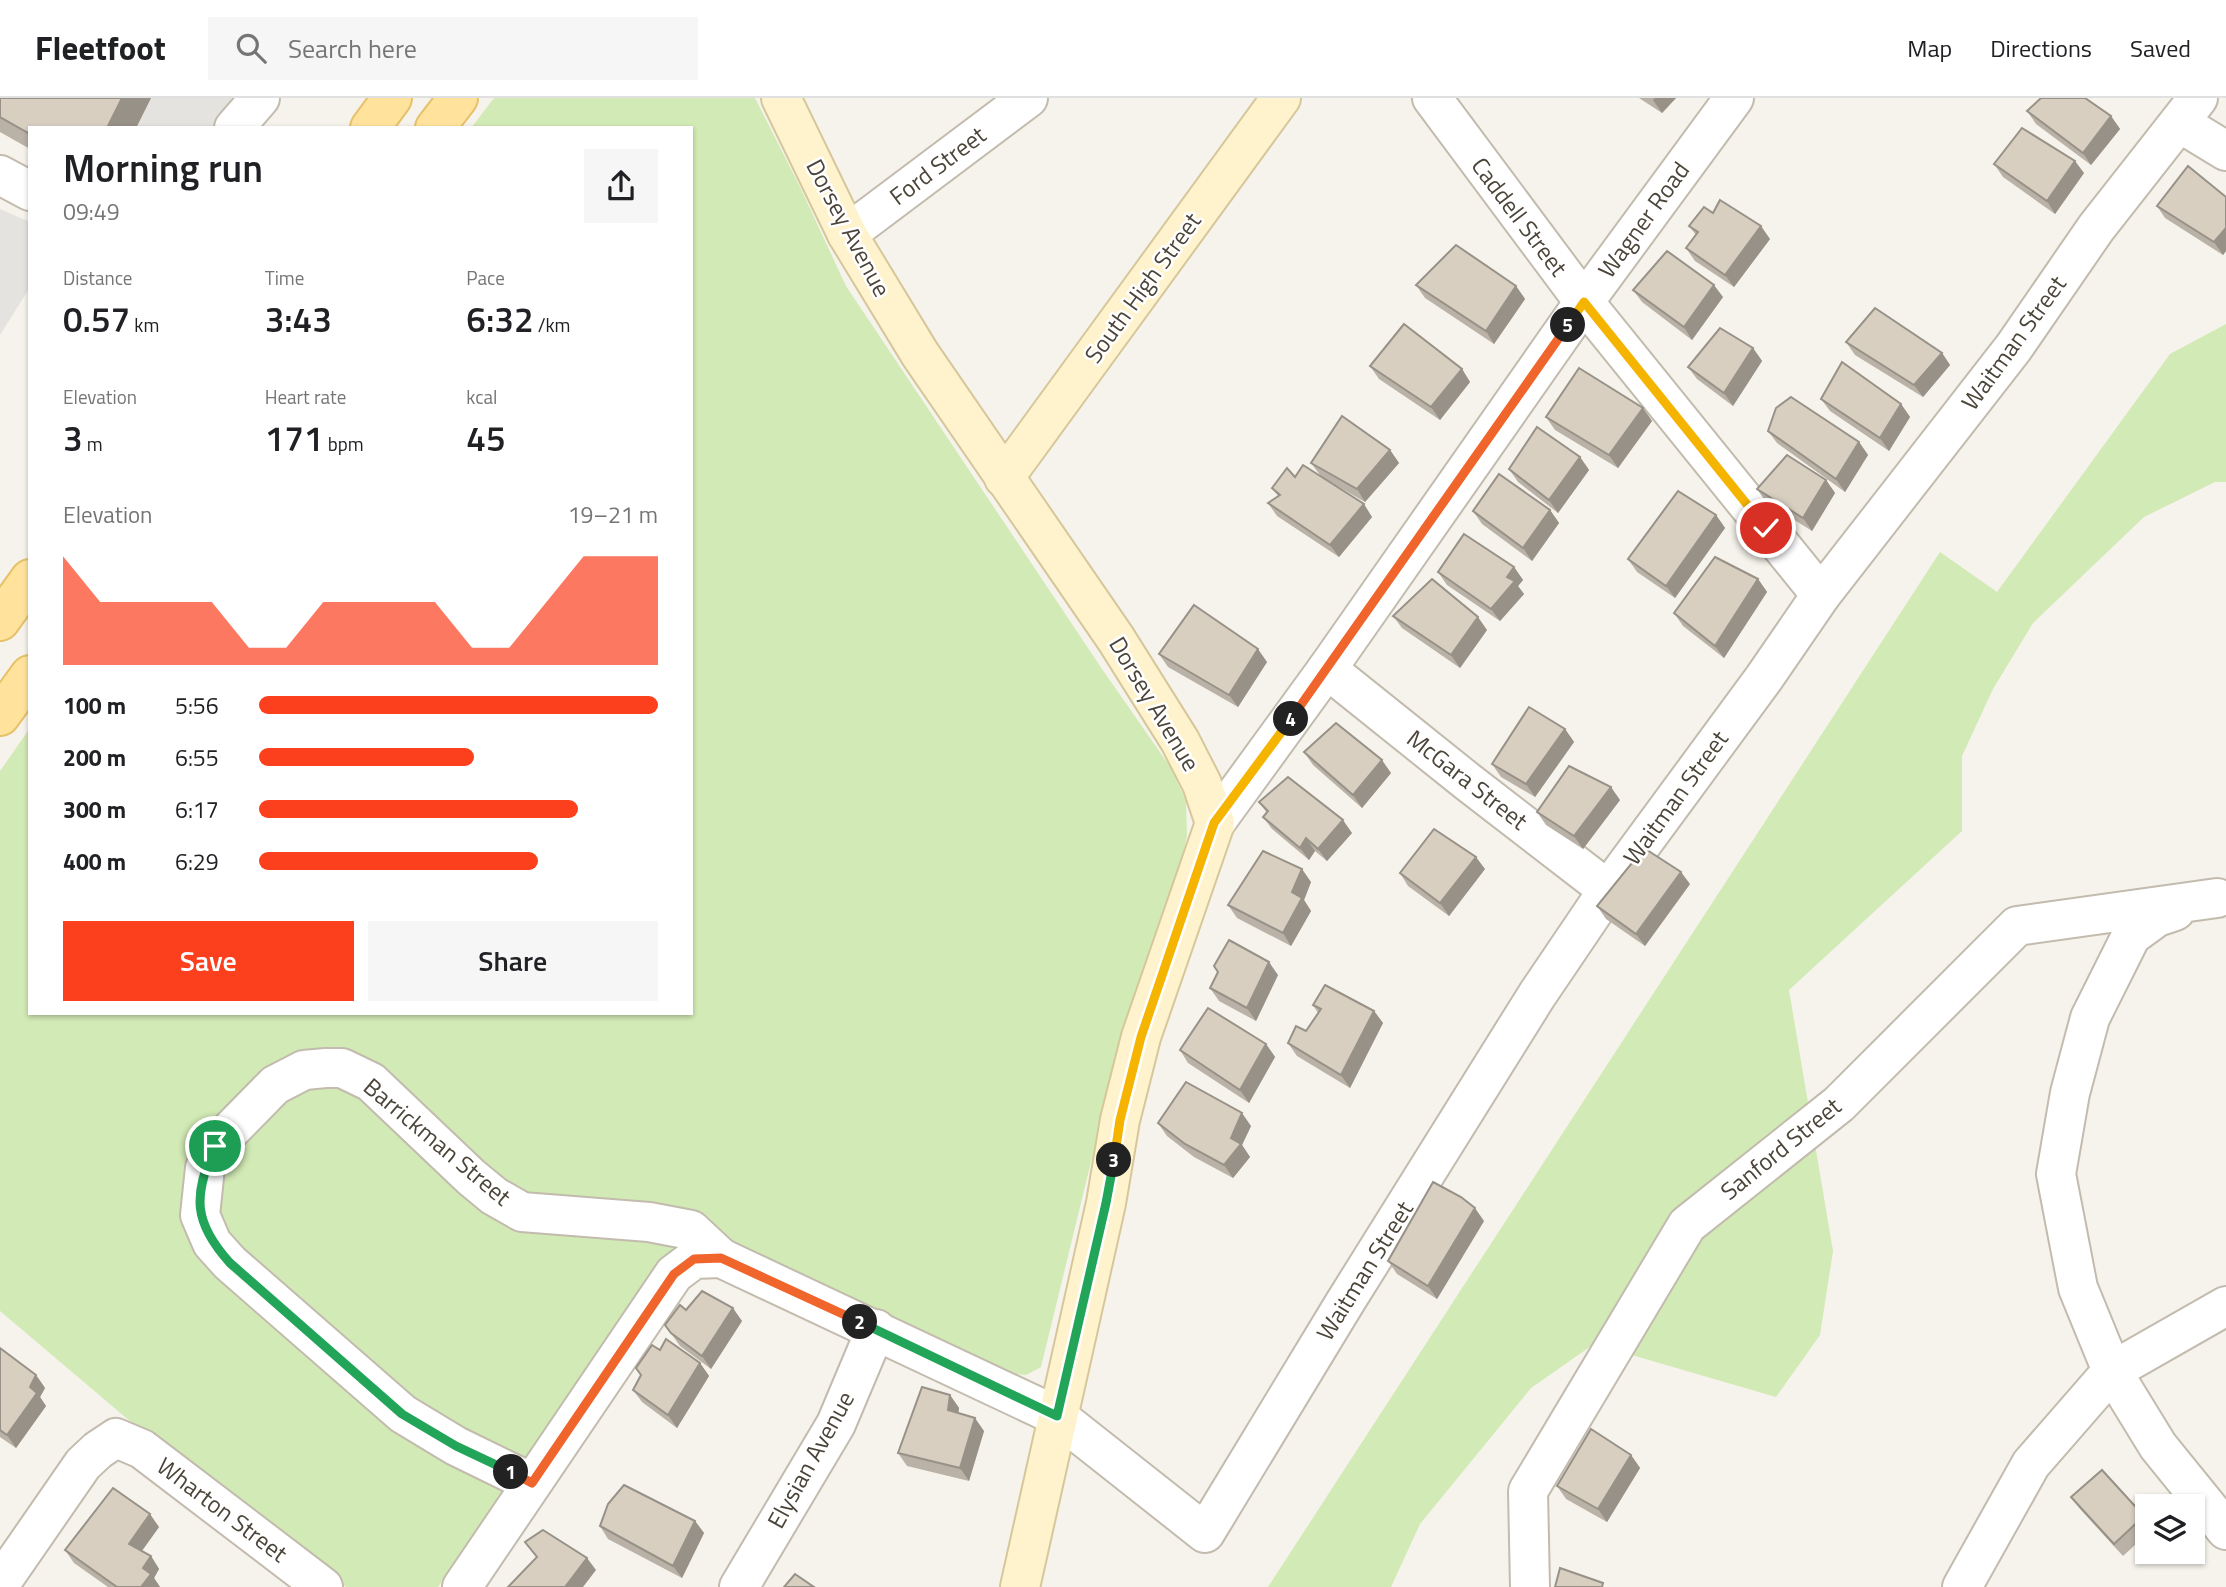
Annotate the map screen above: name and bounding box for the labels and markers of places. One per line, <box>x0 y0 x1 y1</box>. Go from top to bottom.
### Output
pin: 5 <box>1550 308 1586 342</box>
pin <box>1736 498 1796 558</box>
pin: 4 <box>1274 702 1308 736</box>
pin <box>185 1116 245 1176</box>
pin: 3 <box>1096 1142 1132 1178</box>
pin: 2 <box>842 1304 878 1340</box>
pin: 1 <box>494 1454 528 1490</box>

